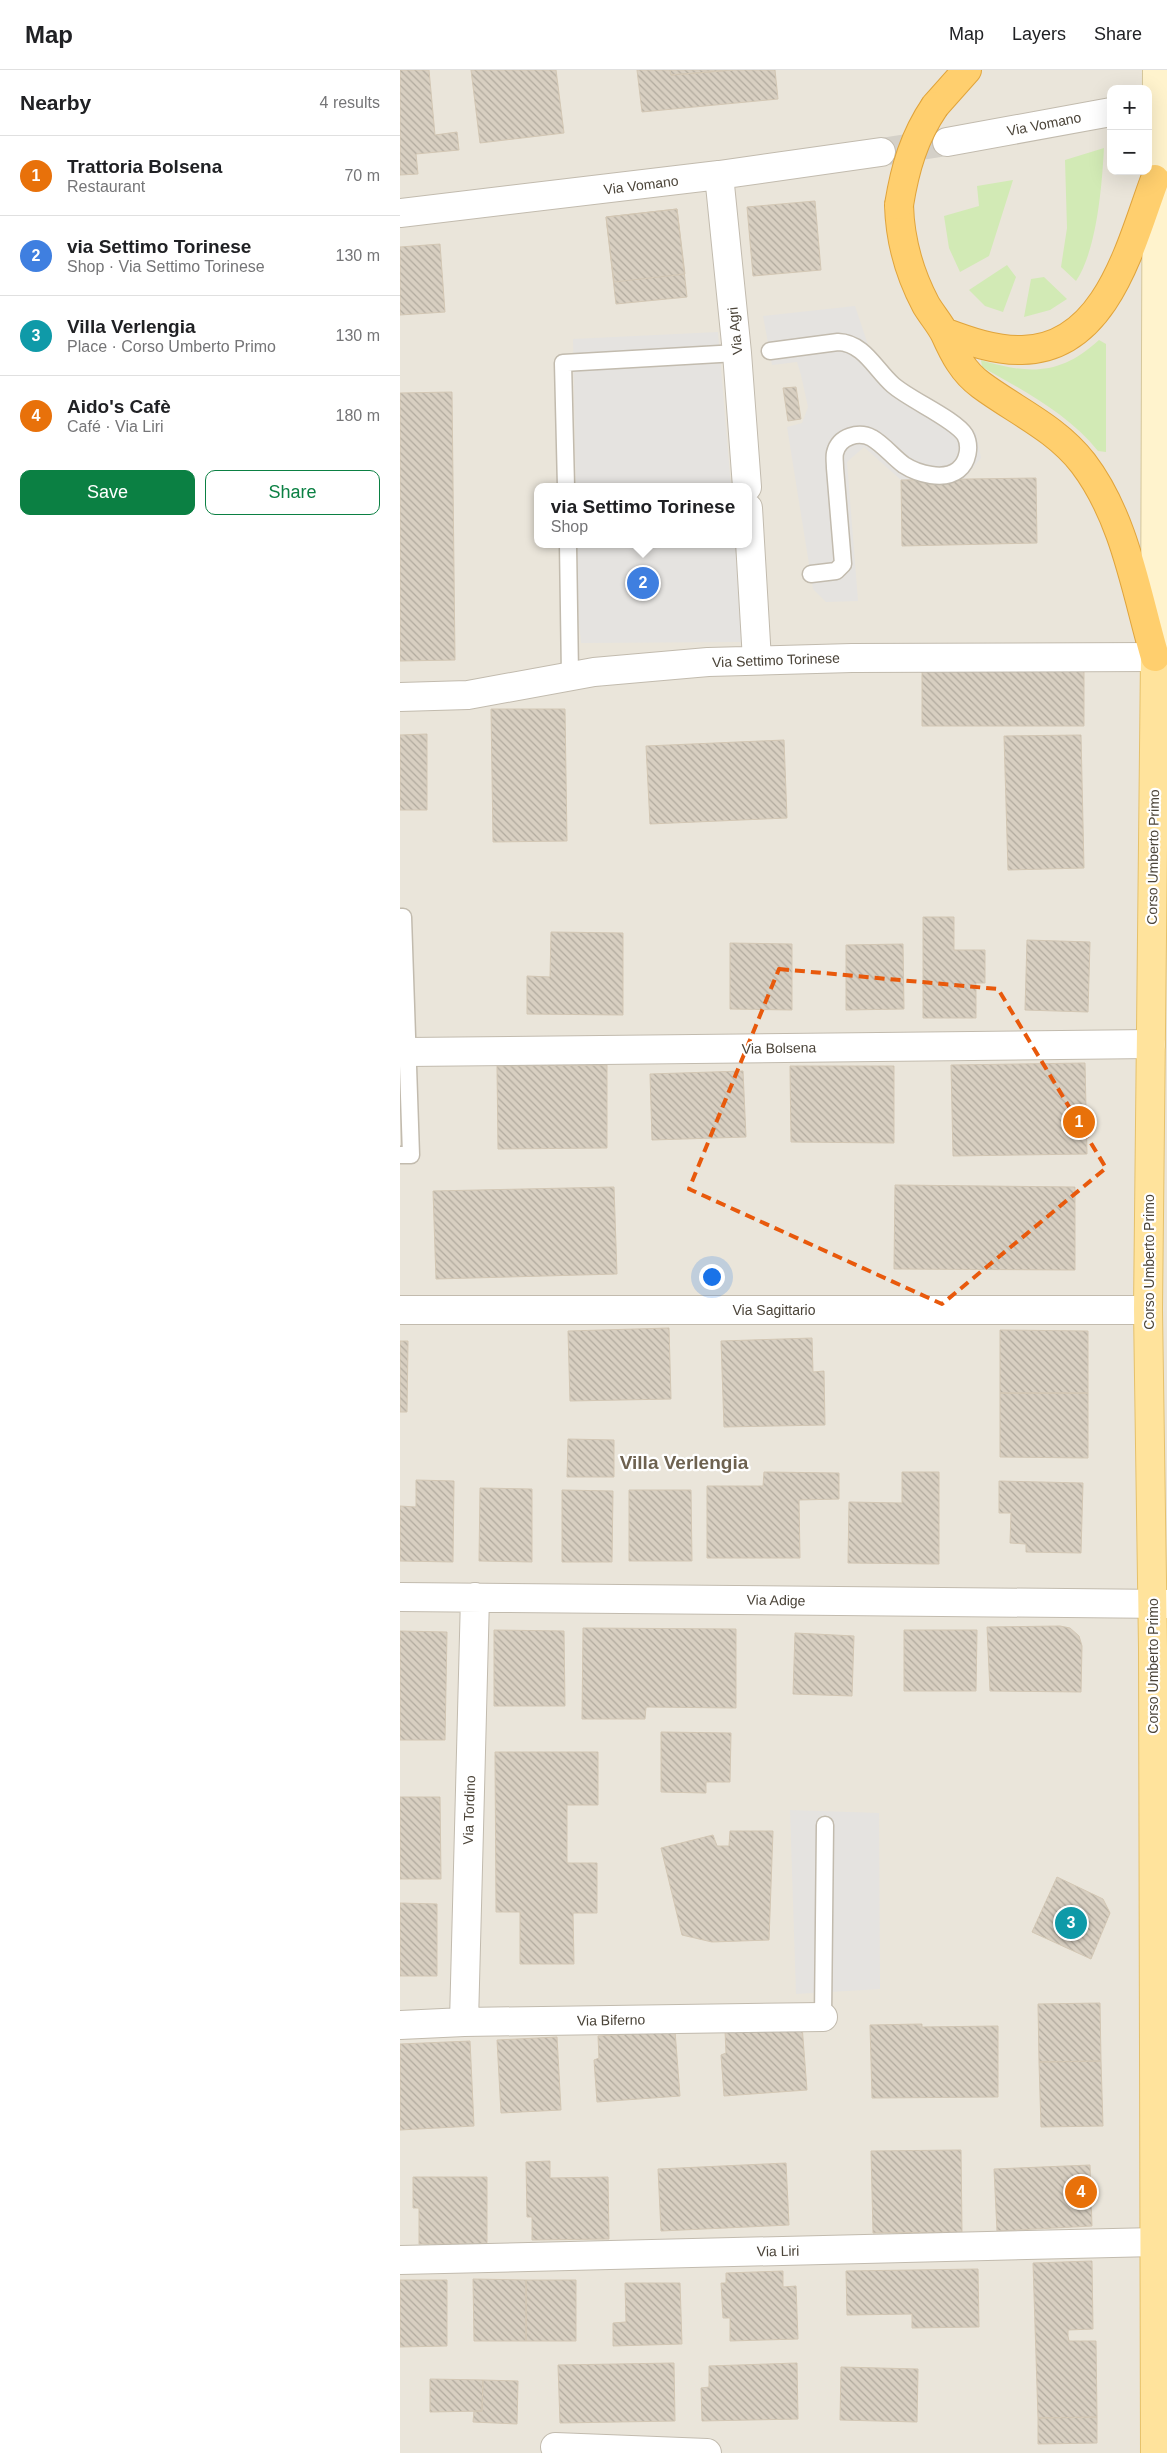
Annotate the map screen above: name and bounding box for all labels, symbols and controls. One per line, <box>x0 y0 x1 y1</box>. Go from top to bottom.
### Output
text: Map <box>25 21 73 48</box>
text: Map <box>949 24 984 44</box>
text: Layers <box>1012 24 1066 44</box>
text: Share <box>1094 24 1142 44</box>
map controls <box>1107 85 1152 175</box>
button: + <box>1107 85 1152 130</box>
text: Nearby <box>20 91 91 114</box>
text: 4 results <box>320 94 380 111</box>
street label: Via Vomano <box>1006 109 1083 139</box>
button: − <box>1107 130 1152 175</box>
text: Trattoria Bolsena <box>67 156 222 177</box>
text: 1 <box>32 167 40 184</box>
text: 70 m <box>344 167 380 184</box>
street label: Via Vomano <box>603 172 680 198</box>
text: Restaurant <box>67 178 145 195</box>
text: via Settimo Torinese <box>67 236 251 257</box>
text: 2 <box>32 247 40 264</box>
text: 130 m <box>336 247 380 264</box>
text: Shop · Via Settimo Torinese <box>67 258 265 275</box>
street label: Via Agri <box>725 306 745 356</box>
text: Villa Verlengia <box>67 316 196 337</box>
text: 3 <box>32 327 40 344</box>
text: 130 m <box>336 327 380 344</box>
text: Place · Corso Umberto Primo <box>67 338 276 355</box>
text: Aido's Cafè <box>67 396 171 417</box>
text: 4 <box>32 407 40 424</box>
text: 180 m <box>336 407 380 424</box>
text: Café · Via Liri <box>67 418 164 435</box>
button: Save <box>20 470 195 515</box>
button: Share <box>205 470 380 515</box>
popup <box>534 483 752 548</box>
text: via Settimo Torinese <box>551 496 735 517</box>
text: Shop <box>551 518 588 535</box>
pin: 2 <box>627 564 659 602</box>
street label: Via Settimo Torinese <box>712 650 840 670</box>
street label: Corso Umberto Primo <box>1144 789 1162 925</box>
street label: Via Bolsena <box>742 1039 817 1057</box>
pin: 1 <box>1063 1103 1095 1141</box>
street label: Corso Umberto Primo <box>1141 1194 1157 1330</box>
your location <box>699 1264 725 1290</box>
street label: Via Sagittario <box>732 1302 816 1318</box>
district label: Villa Verlengia <box>620 1452 749 1473</box>
street label: Via Adige <box>746 1591 806 1609</box>
street label: Corso Umberto Primo <box>1145 1598 1161 1734</box>
street label: Via Tordino <box>460 1775 478 1845</box>
pin: 3 <box>1055 1904 1087 1942</box>
street label: Via Biferno <box>577 2011 645 2029</box>
pin: 4 <box>1065 2173 1097 2211</box>
street label: Via Liri <box>757 2243 799 2259</box>

